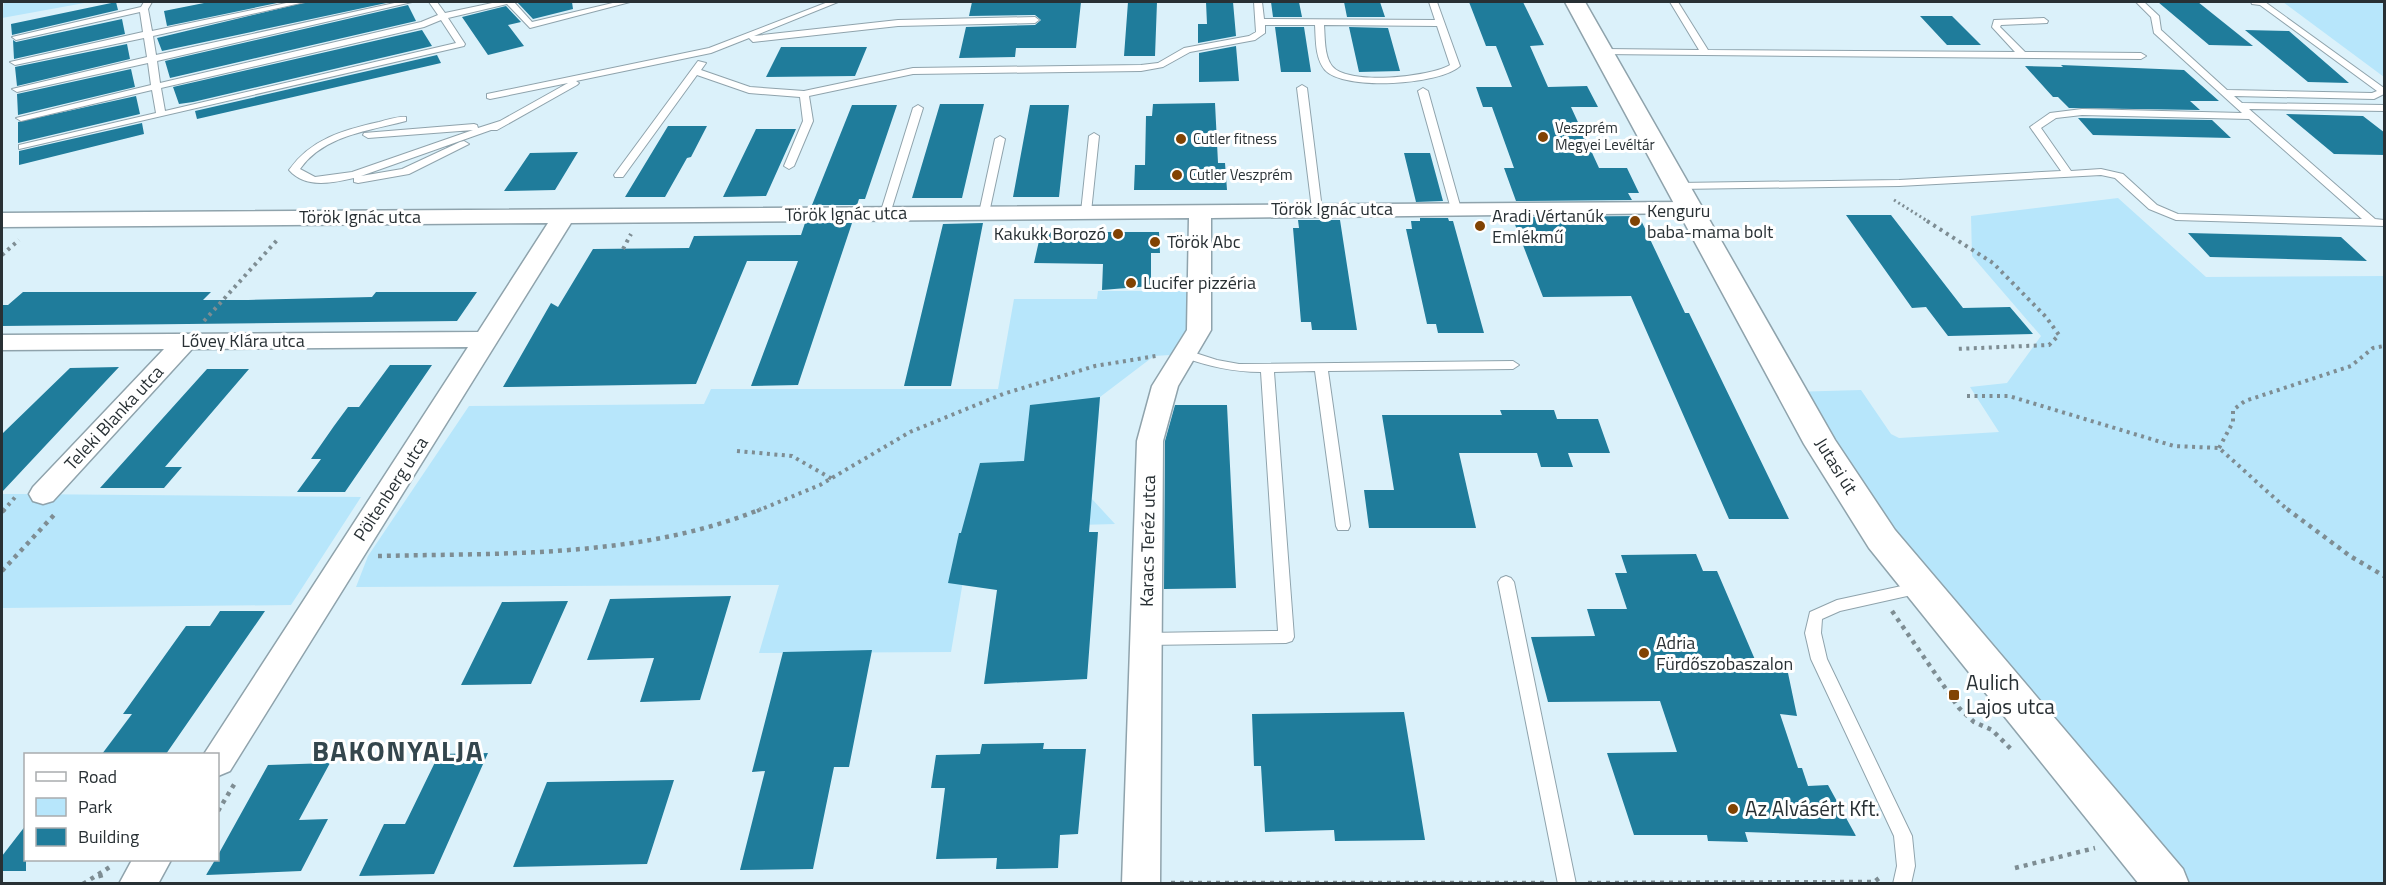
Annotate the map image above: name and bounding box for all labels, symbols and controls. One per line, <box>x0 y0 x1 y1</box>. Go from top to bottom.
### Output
place label: Veszprém Megyei Levéltár <box>1555 116 1655 156</box>
place label: Cutler fitness <box>1193 127 1277 150</box>
marker: Veszprém Megyei Levéltár <box>1536 130 1550 144</box>
marker: Cutler fitness <box>1174 132 1188 146</box>
place label: Cutler Veszprém <box>1189 163 1292 186</box>
marker: Cutler Veszprém <box>1170 168 1184 182</box>
street label: Török Ignác utca <box>1271 195 1393 222</box>
place label: Kenguru baba-mama bolt <box>1647 197 1774 245</box>
street label: Török Ignác utca <box>785 199 907 228</box>
place label: Aradi Vértanúk Emlékmű <box>1492 202 1604 250</box>
street label: Török Ignác utca <box>299 203 421 230</box>
marker: Kenguru baba-mama bolt <box>1628 214 1642 228</box>
marker: Aradi Vértanúk Emlékmű <box>1473 219 1487 233</box>
place label: Kakukk Borozó <box>994 220 1106 247</box>
marker: Kakukk Borozó <box>1111 227 1125 241</box>
place label: Török Abc <box>1167 228 1241 255</box>
marker: Török Abc <box>1148 235 1162 249</box>
place label: Lucifer pizzéria <box>1143 269 1256 296</box>
marker: Lucifer pizzéria <box>1124 276 1138 290</box>
street label: Lővey Klára utca <box>181 327 305 354</box>
street label: Teleki Blanka utca <box>58 359 170 476</box>
street label: Pöltenberg utca <box>347 431 435 546</box>
street label: Jutasi út <box>1808 432 1865 500</box>
street label: Karacs Teréz utca <box>1133 475 1162 607</box>
place label: Adria Fürdőszobaszalon <box>1656 629 1793 677</box>
marker: Adria Fürdőszobaszalon <box>1637 646 1651 660</box>
place label: Aulich Lajos utca <box>1966 666 2055 722</box>
marker: Aulich Lajos utca <box>1947 688 1961 702</box>
district label: BAKONYALJA <box>312 729 484 772</box>
legend <box>24 753 219 861</box>
text: Road <box>78 763 117 790</box>
place label: Az Alvásért Kft. <box>1745 792 1880 824</box>
text: Park <box>78 793 113 820</box>
marker: Az Alvásért Kft. <box>1726 802 1740 816</box>
text: Building <box>78 823 139 850</box>

